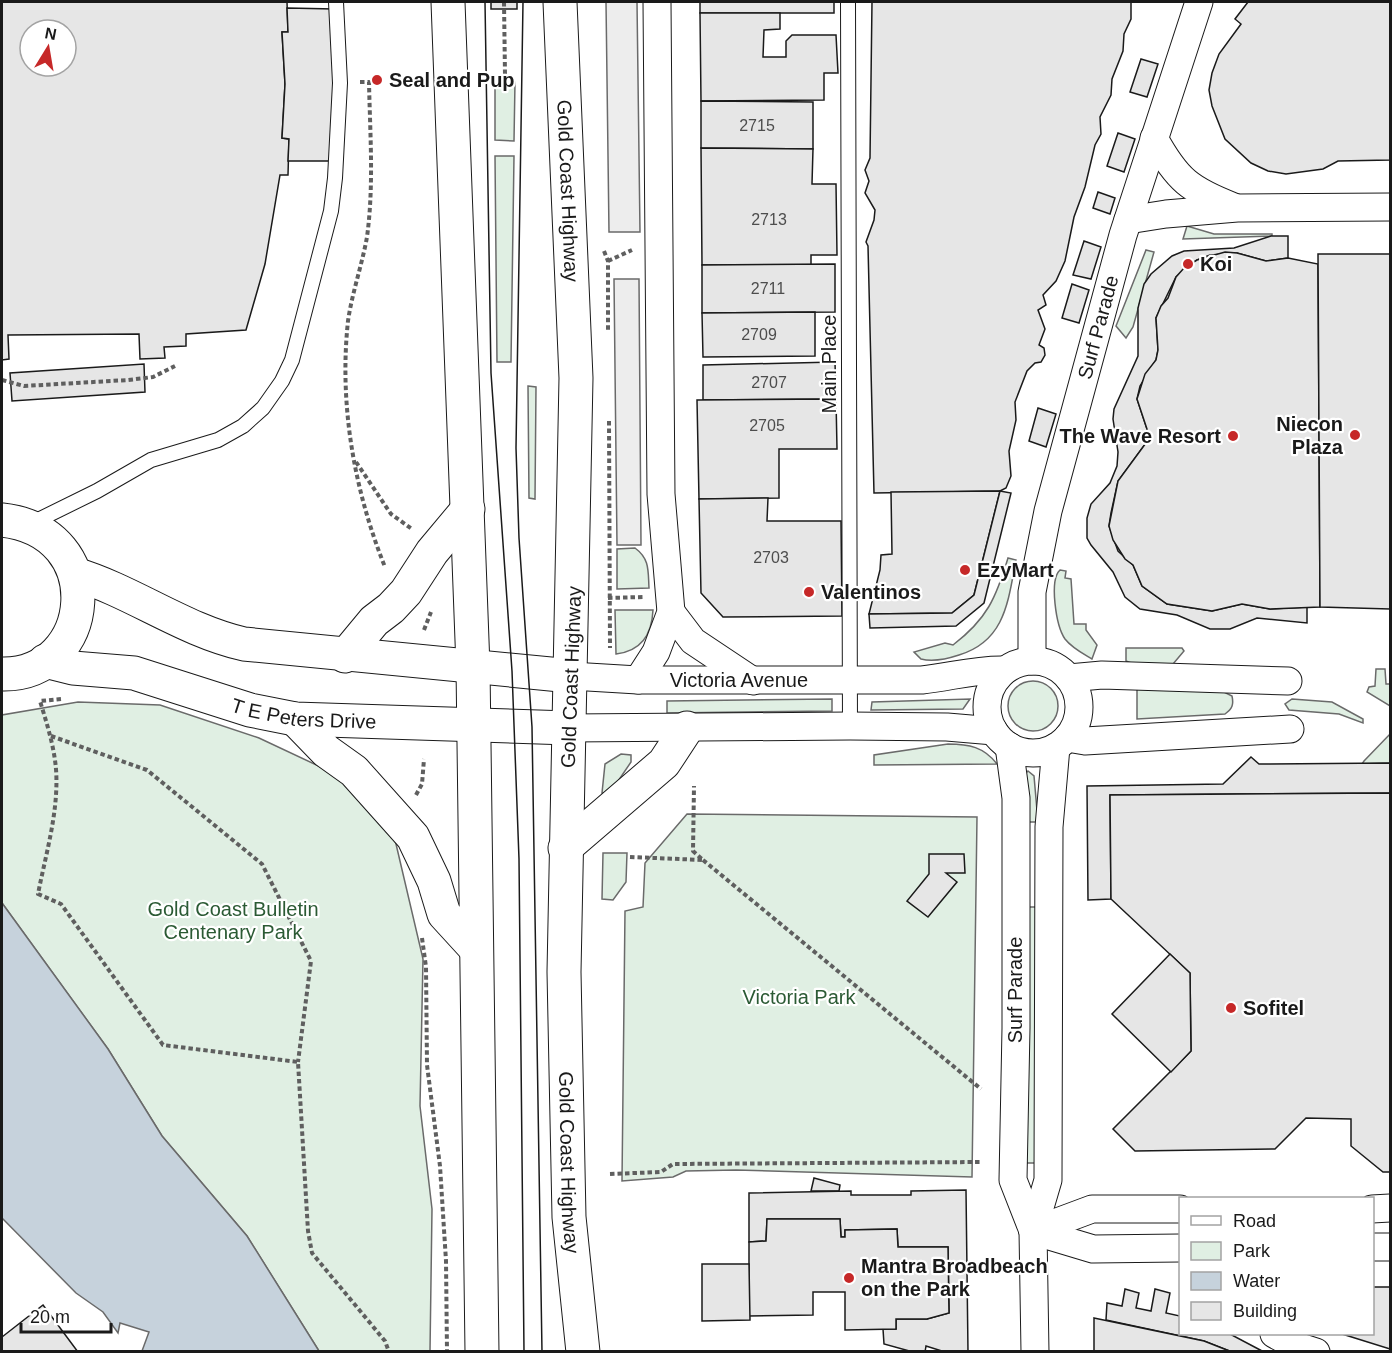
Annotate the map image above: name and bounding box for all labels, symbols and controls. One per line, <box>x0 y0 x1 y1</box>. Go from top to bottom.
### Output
north arrow <box>18 18 78 78</box>
text: N <box>43 24 58 43</box>
place label: Seal and Pup <box>389 69 515 91</box>
marker: Seal and Pup <box>370 73 384 87</box>
street label: Gold Coast Highway <box>553 99 583 282</box>
house number: 2715 <box>739 117 775 134</box>
house number: 2713 <box>751 211 787 228</box>
place label: Koi <box>1200 253 1232 275</box>
marker: Koi <box>1181 257 1195 271</box>
street label: Surf Parade <box>1073 273 1123 382</box>
house number: 2711 <box>751 280 785 297</box>
street label: Main Place <box>818 315 840 413</box>
house number: 2709 <box>741 326 777 343</box>
house number: 2707 <box>751 374 787 391</box>
place label: Niecon Plaza <box>1276 413 1344 458</box>
house number: 2705 <box>749 417 785 434</box>
place label: The Wave Resort <box>1059 425 1221 447</box>
marker: Niecon Plaza <box>1348 428 1362 442</box>
marker: The Wave Resort <box>1226 429 1240 443</box>
house number: 2703 <box>753 549 789 566</box>
place label: EzyMart <box>977 559 1054 581</box>
marker: EzyMart <box>958 563 972 577</box>
place label: Valentinos <box>821 581 921 603</box>
marker: Valentinos <box>802 585 816 599</box>
street label: Gold Coast Highway <box>557 586 585 768</box>
street label: Victoria Avenue <box>670 669 808 691</box>
street label: T E Peters Drive <box>229 694 377 733</box>
park label: Gold Coast Bulletin Centenary Park <box>147 898 319 943</box>
street label: Surf Parade <box>1004 937 1026 1043</box>
park label: Victoria Park <box>742 986 857 1008</box>
place label: Sofitel <box>1243 997 1304 1019</box>
marker: Sofitel <box>1224 1001 1238 1015</box>
street label: Gold Coast Highway <box>555 1071 584 1255</box>
legend <box>1179 1197 1374 1335</box>
text: Road <box>1233 1211 1276 1231</box>
text: Park <box>1233 1241 1271 1261</box>
place label: Mantra Broadbeach on the Park <box>861 1255 1048 1300</box>
marker: Mantra Broadbeach on the Park <box>842 1271 856 1285</box>
text: Water <box>1233 1271 1280 1291</box>
scale bar <box>21 1296 111 1334</box>
text: Building <box>1233 1301 1297 1321</box>
text: 20 m <box>30 1307 70 1327</box>

